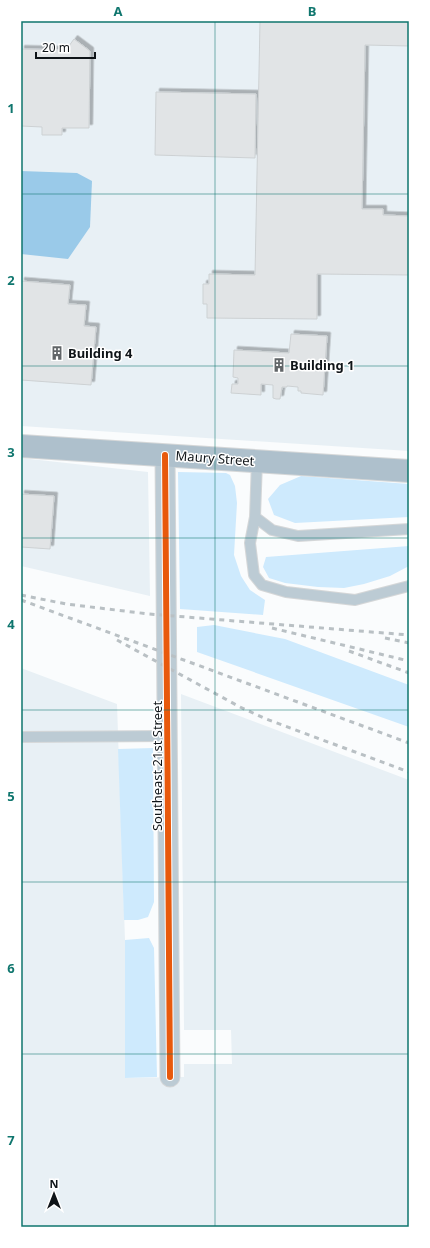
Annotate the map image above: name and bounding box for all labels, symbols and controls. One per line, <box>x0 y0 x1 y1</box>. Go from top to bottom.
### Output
text: A <box>114 2 123 20</box>
text: B <box>308 2 316 20</box>
scale bar <box>36 34 95 60</box>
text: 20 m <box>42 39 70 56</box>
text: 1 <box>7 99 15 117</box>
text: 2 <box>7 271 15 289</box>
place label: Building 4 <box>68 344 133 362</box>
building icon: Building 4 <box>49 345 65 361</box>
place label: Building 1 <box>290 356 354 374</box>
building icon: Building 1 <box>271 357 287 373</box>
text: 3 <box>7 443 15 461</box>
street label: Maury Street <box>175 446 255 470</box>
text: 4 <box>7 615 15 633</box>
street label: Southeast 21st Street <box>148 701 166 831</box>
text: 5 <box>7 787 15 805</box>
text: 6 <box>7 959 15 977</box>
text: 7 <box>7 1131 15 1149</box>
north arrow <box>34 1174 74 1214</box>
text: N <box>50 1176 58 1191</box>

